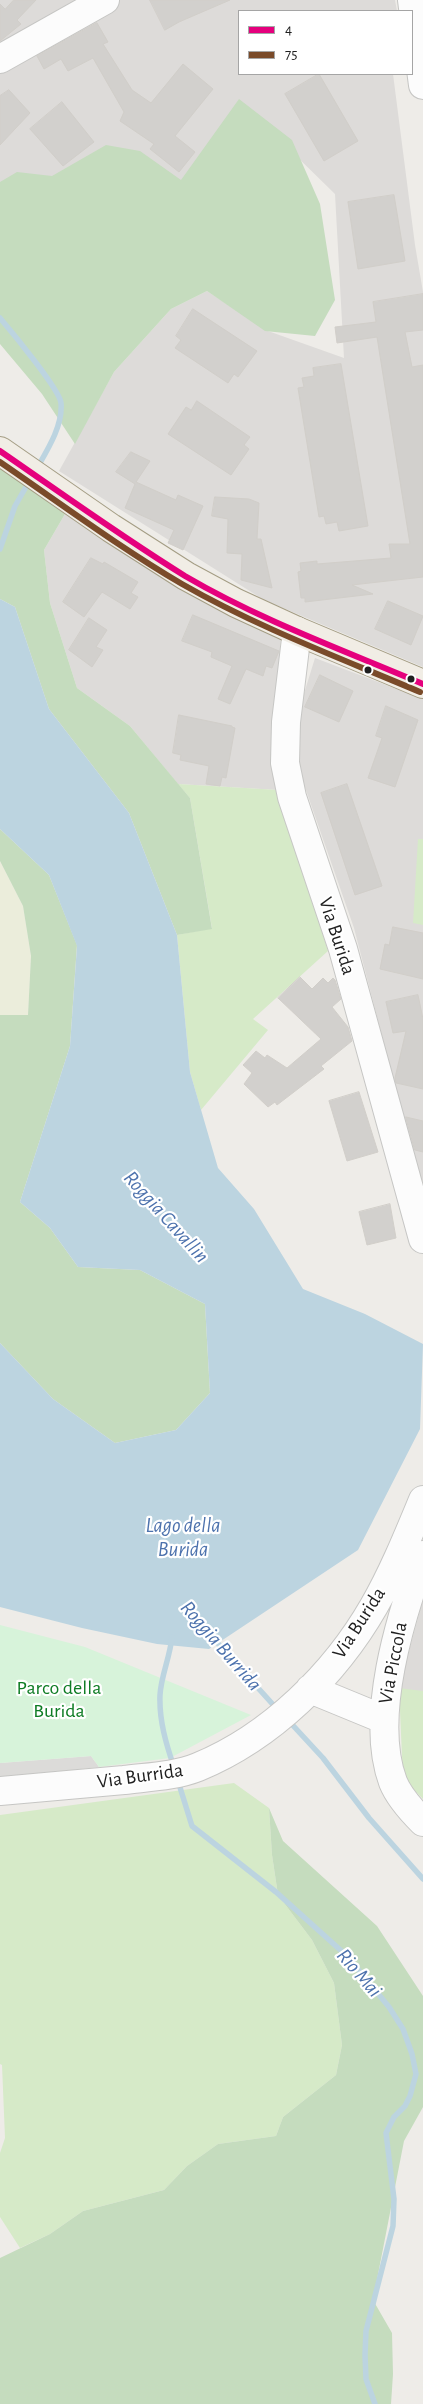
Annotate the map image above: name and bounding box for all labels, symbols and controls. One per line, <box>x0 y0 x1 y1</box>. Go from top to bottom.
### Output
legend <box>238 10 413 75</box>
text: 4 <box>285 22 292 37</box>
text: 75 <box>285 47 298 62</box>
unlabelled marker <box>363 665 373 675</box>
unlabelled marker <box>406 674 416 684</box>
street label: Via Burida <box>313 894 361 978</box>
water label: Roggia Cavallin <box>118 1166 214 1268</box>
water label: Lago della Burida <box>145 1513 221 1563</box>
street label: Via Burida <box>327 1583 391 1663</box>
water label: Roggia Burrida <box>175 1596 267 1696</box>
street label: Via Piccola <box>373 1620 413 1706</box>
park label: Parco della Burida <box>17 1676 101 1723</box>
street label: Via Burrida <box>95 1758 185 1794</box>
water label: Rio Mai <box>331 1943 387 2003</box>

